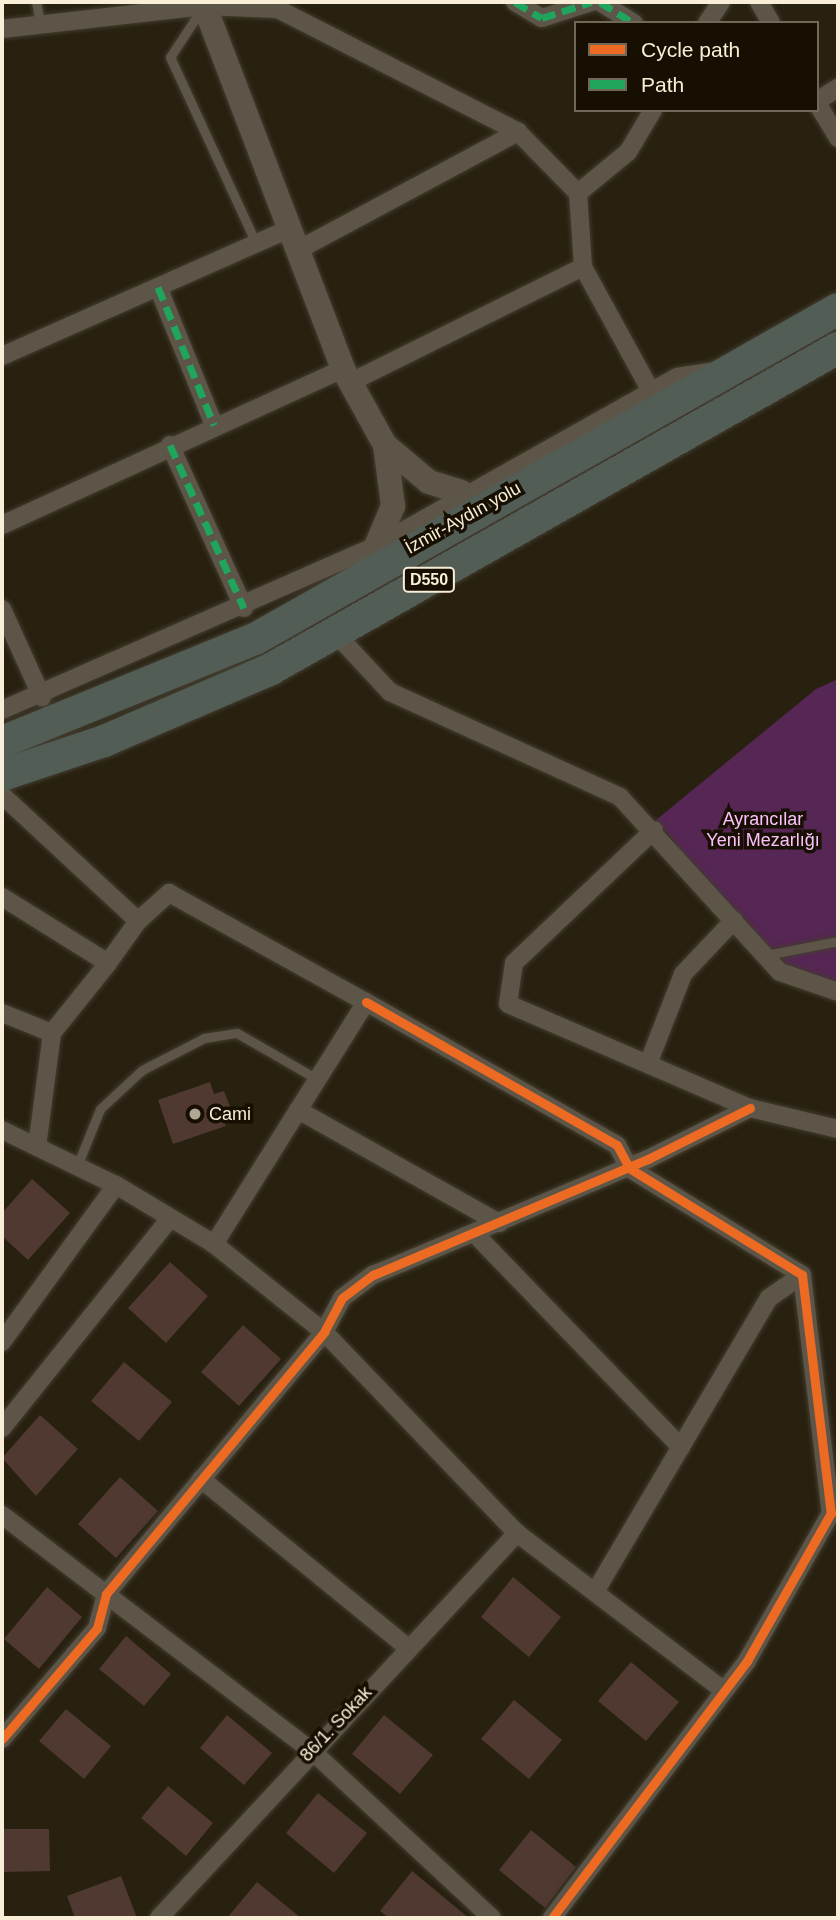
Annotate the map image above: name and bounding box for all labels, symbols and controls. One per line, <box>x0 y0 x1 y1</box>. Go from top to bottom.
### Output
legend <box>574 21 819 112</box>
text: Cycle path <box>641 38 740 61</box>
text: Path <box>641 73 684 96</box>
street label: İzmir-Aydın yolu <box>401 477 525 559</box>
road number: D550 <box>403 568 455 593</box>
park label: Ayrancılar Yeni Mezarlığı <box>706 809 820 852</box>
place label: Cami <box>209 1103 251 1125</box>
marker: Cami <box>187 1106 203 1122</box>
street label: 86/1. Sokak <box>296 1682 376 1766</box>

